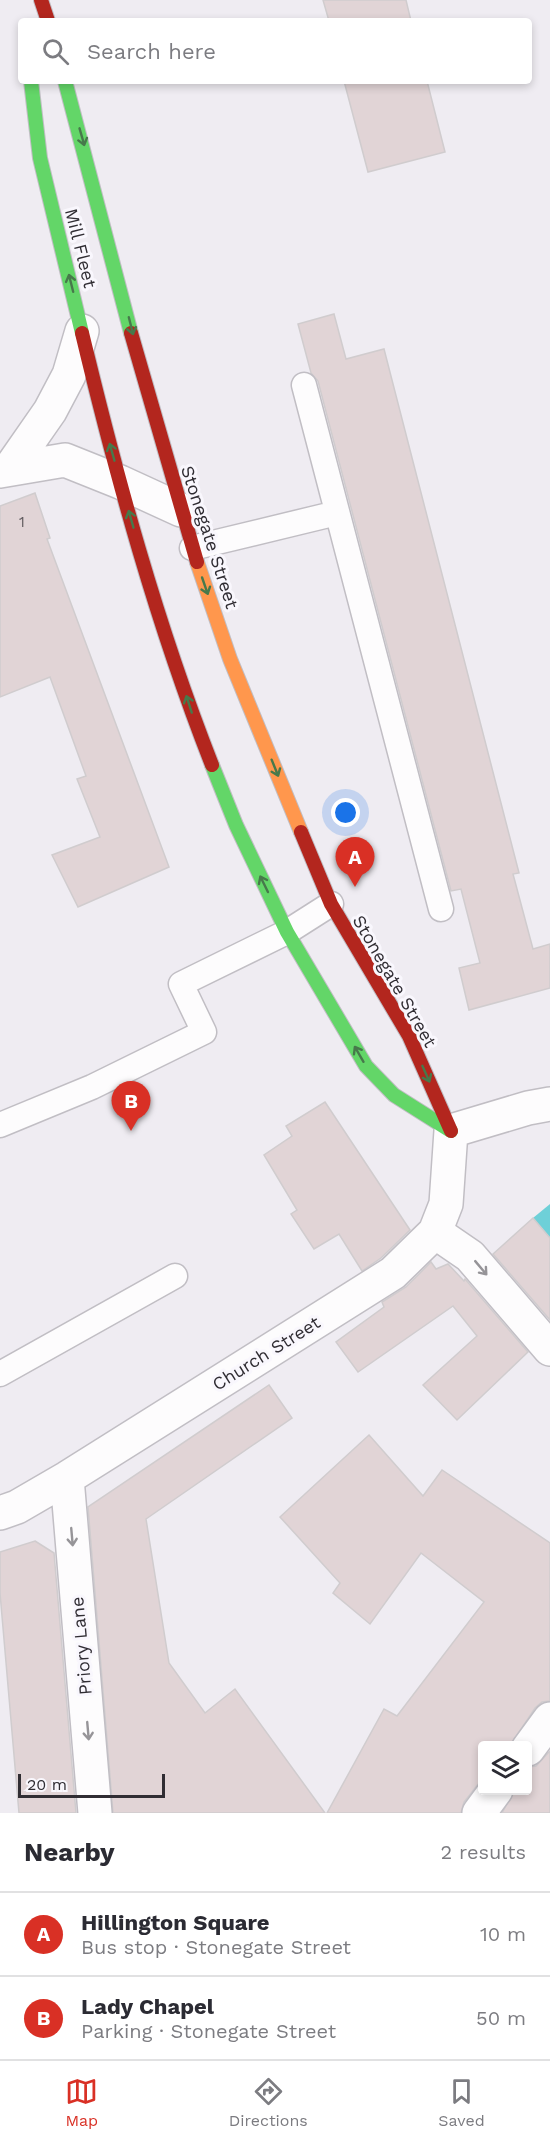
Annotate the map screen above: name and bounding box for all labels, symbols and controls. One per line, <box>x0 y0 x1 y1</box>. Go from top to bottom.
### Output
search box <box>18 18 532 84</box>
icon: search <box>39 35 72 68</box>
text: Search here <box>87 39 216 64</box>
one-way arrow <box>77 127 88 146</box>
street label: Mill Fleet <box>61 206 101 290</box>
one-way arrow <box>64 274 76 293</box>
one-way arrow <box>125 316 137 335</box>
one-way arrow <box>106 443 117 462</box>
street label: Stonegate Street <box>177 463 243 612</box>
one-way arrow <box>125 510 136 529</box>
house number: 1 <box>19 513 25 531</box>
one-way arrow <box>201 576 212 595</box>
one-way arrow <box>183 695 194 714</box>
one-way arrow <box>270 758 281 777</box>
your location <box>331 798 360 827</box>
pin: A <box>336 838 374 887</box>
one-way arrow <box>258 875 270 893</box>
street label: Stonegate Street <box>349 911 442 1051</box>
one-way arrow <box>353 1046 365 1063</box>
one-way arrow <box>420 1065 432 1083</box>
pin: B <box>112 1082 150 1131</box>
one-way arrow <box>474 1260 488 1275</box>
street label: Church Street <box>208 1311 324 1395</box>
one-way arrow <box>66 1526 77 1546</box>
street label: Priory Lane <box>66 1596 96 1696</box>
one-way arrow <box>83 1721 94 1741</box>
map controls <box>478 1741 532 1795</box>
button: layers <box>478 1741 532 1795</box>
scale bar <box>18 1771 165 1798</box>
text: 20 m <box>27 1775 67 1794</box>
text: Nearby <box>24 1837 115 1867</box>
text: 2 results <box>441 1840 526 1864</box>
text: Hillington Square <box>81 1910 270 1935</box>
text: A <box>37 1922 50 1946</box>
text: 10 m <box>480 1922 526 1946</box>
text: Bus stop · Stonegate Street <box>81 1935 351 1959</box>
text: Lady Chapel <box>81 1994 214 2019</box>
text: B <box>37 2006 50 2030</box>
text: 50 m <box>476 2006 526 2030</box>
text: Parking · Stonegate Street <box>81 2019 336 2043</box>
tab: Map <box>65 2075 98 2130</box>
tab: Directions <box>229 2075 308 2130</box>
tab: Saved <box>438 2075 485 2130</box>

